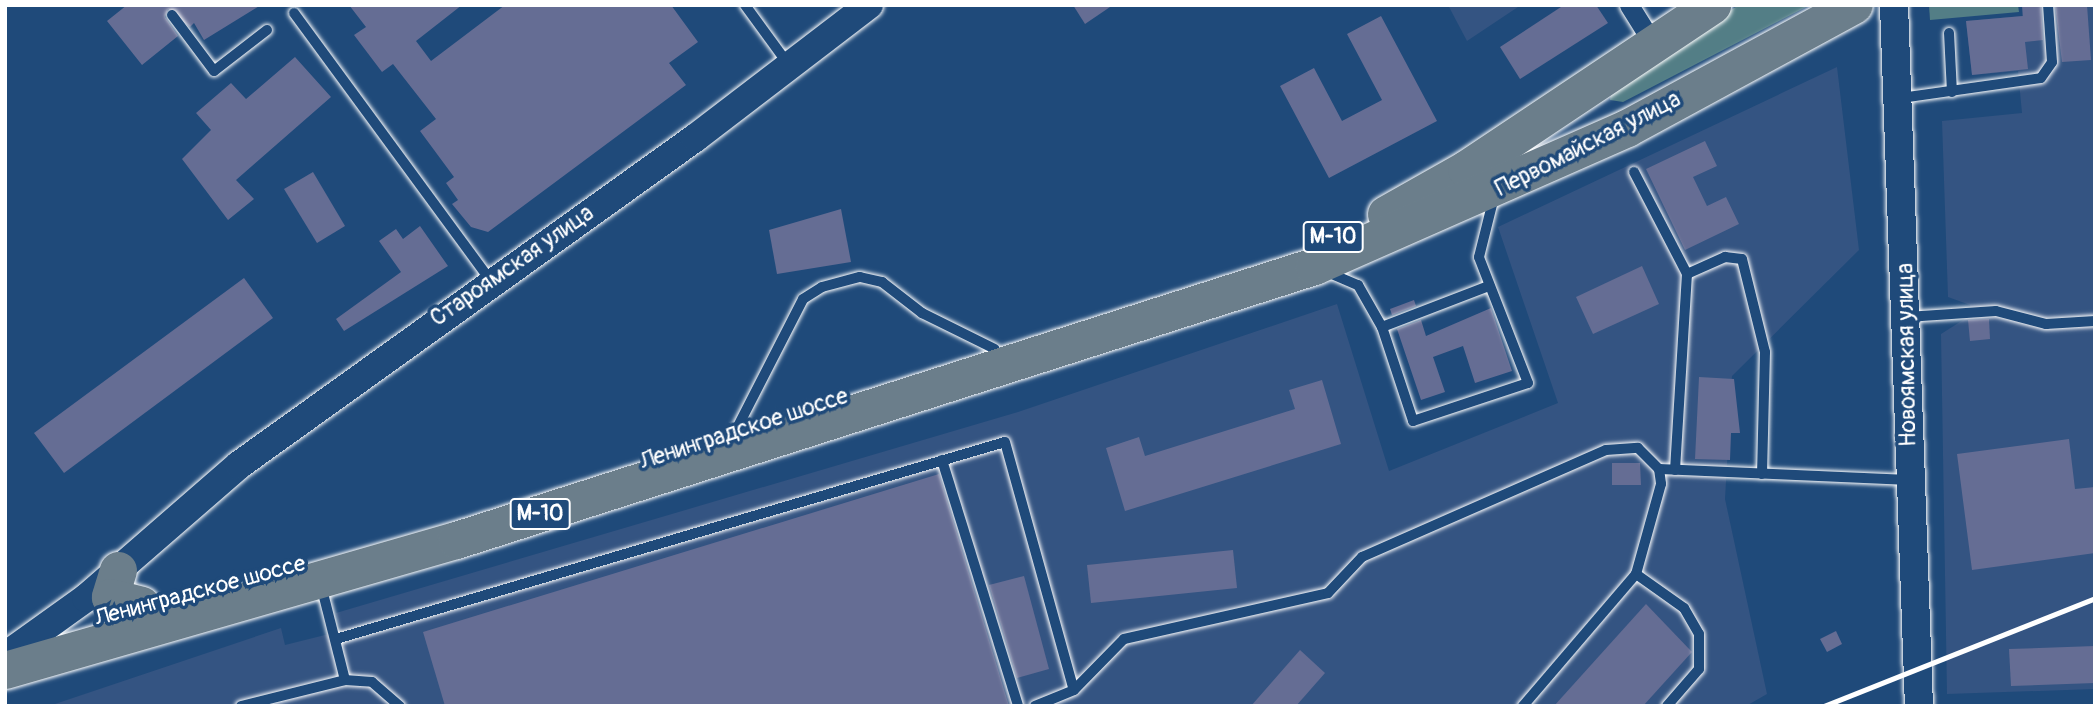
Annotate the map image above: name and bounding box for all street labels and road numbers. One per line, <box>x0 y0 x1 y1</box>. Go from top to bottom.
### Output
street label: Первомайская улица <box>1491 85 1685 203</box>
street label: Староямская улица <box>425 199 599 333</box>
road number: М-10 <box>1302 219 1364 254</box>
street label: Новоямская улица <box>1892 263 1922 447</box>
street label: Ленинградское шоссе <box>636 382 852 476</box>
road number: М-10 <box>508 496 572 532</box>
street label: Ленинградское шоссе <box>92 550 308 632</box>

